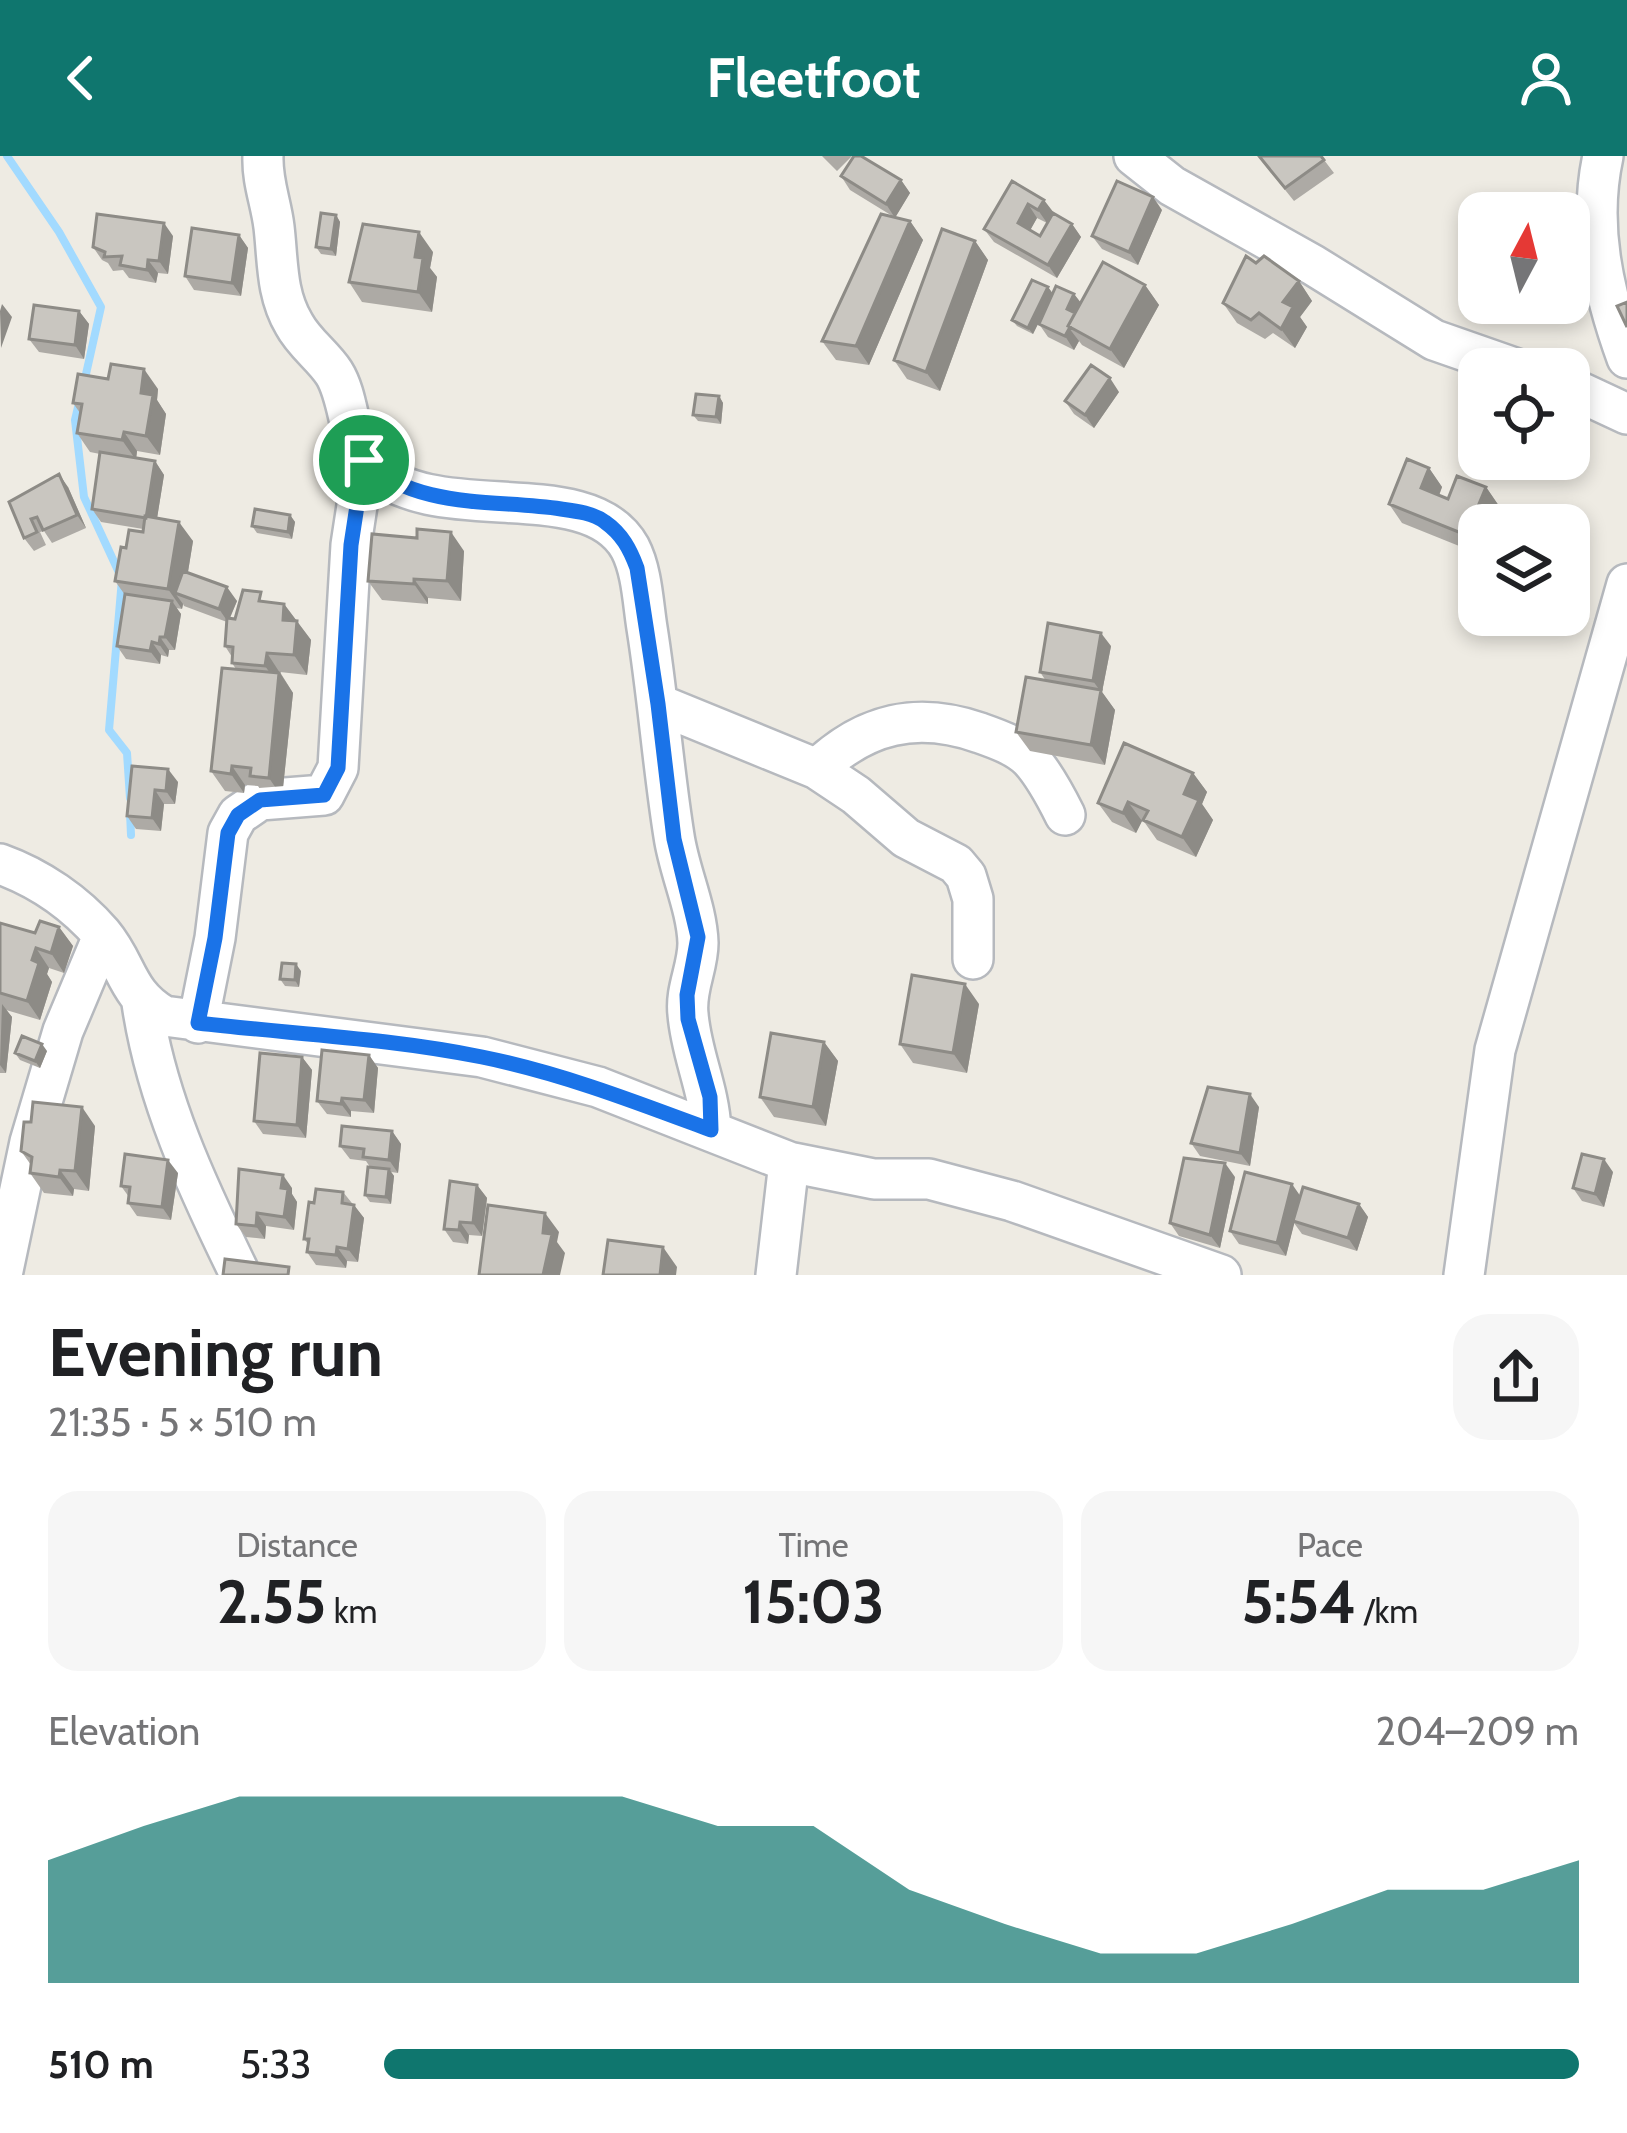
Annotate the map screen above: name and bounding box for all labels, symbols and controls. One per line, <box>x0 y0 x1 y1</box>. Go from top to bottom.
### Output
icon: back <box>48 45 114 111</box>
text: Fleetfoot <box>706 45 921 111</box>
icon: person <box>1513 45 1579 111</box>
north arrow <box>1458 192 1590 324</box>
map controls <box>1458 192 1590 636</box>
button: locate <box>1458 348 1590 480</box>
pin <box>313 409 415 511</box>
icon: arrive <box>331 427 397 493</box>
button: layers <box>1458 504 1590 636</box>
text: Evening run <box>48 1312 383 1393</box>
button: share <box>1453 1314 1579 1440</box>
text: 21:35 · 5 × 510 m <box>48 1398 317 1446</box>
text: Distance <box>236 1525 358 1565</box>
text: Time <box>778 1525 849 1565</box>
text: Pace <box>1297 1525 1363 1565</box>
text: 2.55 <box>217 1565 326 1638</box>
text: 15:03 <box>742 1565 885 1638</box>
text: 5:54 <box>1241 1565 1356 1638</box>
text: km <box>326 1591 377 1631</box>
text: /km <box>1356 1591 1418 1631</box>
text: Elevation <box>48 1707 200 1755</box>
text: 204–209 m <box>1375 1707 1579 1755</box>
text: 510 m <box>48 2040 154 2088</box>
text: 5:33 <box>240 2040 311 2088</box>

